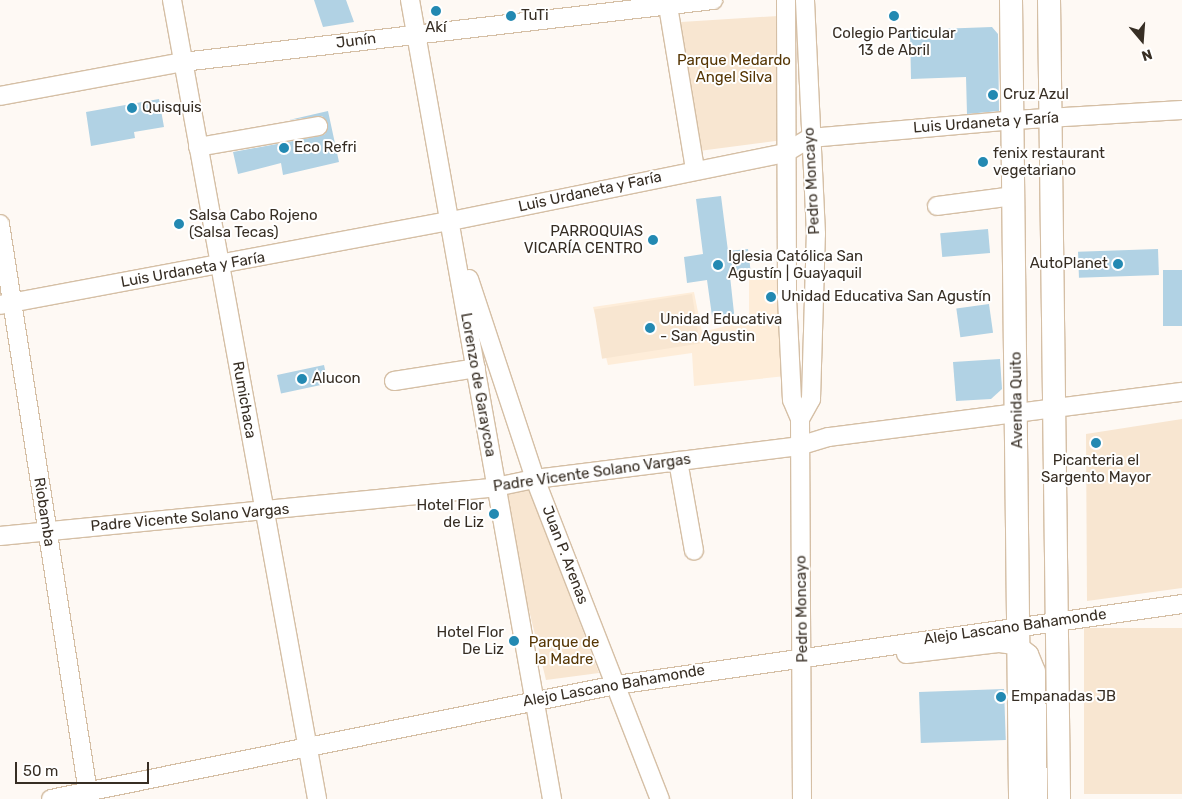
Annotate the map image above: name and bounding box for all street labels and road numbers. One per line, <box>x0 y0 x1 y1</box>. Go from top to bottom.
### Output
street label: Junín <box>335 30 377 52</box>
street label: Luis Urdaneta y Faría <box>912 109 1060 137</box>
street label: Pedro Moncayo <box>800 127 824 235</box>
street label: Luis Urdaneta y Faría <box>516 168 664 216</box>
street label: Luis Urdaneta y Faría <box>119 248 267 292</box>
street label: Lorenzo de Garaycoa <box>456 311 500 459</box>
street label: Avenida Quito <box>1007 351 1027 449</box>
street label: Rumichaca <box>228 360 260 440</box>
street label: Padre Vicente Solano Vargas <box>492 450 692 496</box>
street label: Riobamba <box>30 476 58 548</box>
street label: Padre Vicente Solano Vargas <box>89 500 291 536</box>
street label: Juan P. Arenas <box>538 503 592 607</box>
street label: Pedro Moncayo <box>792 555 812 663</box>
street label: Alejo Lascano Bahamonde <box>922 605 1108 649</box>
street label: Alejo Lascano Bahamonde <box>522 661 706 711</box>

